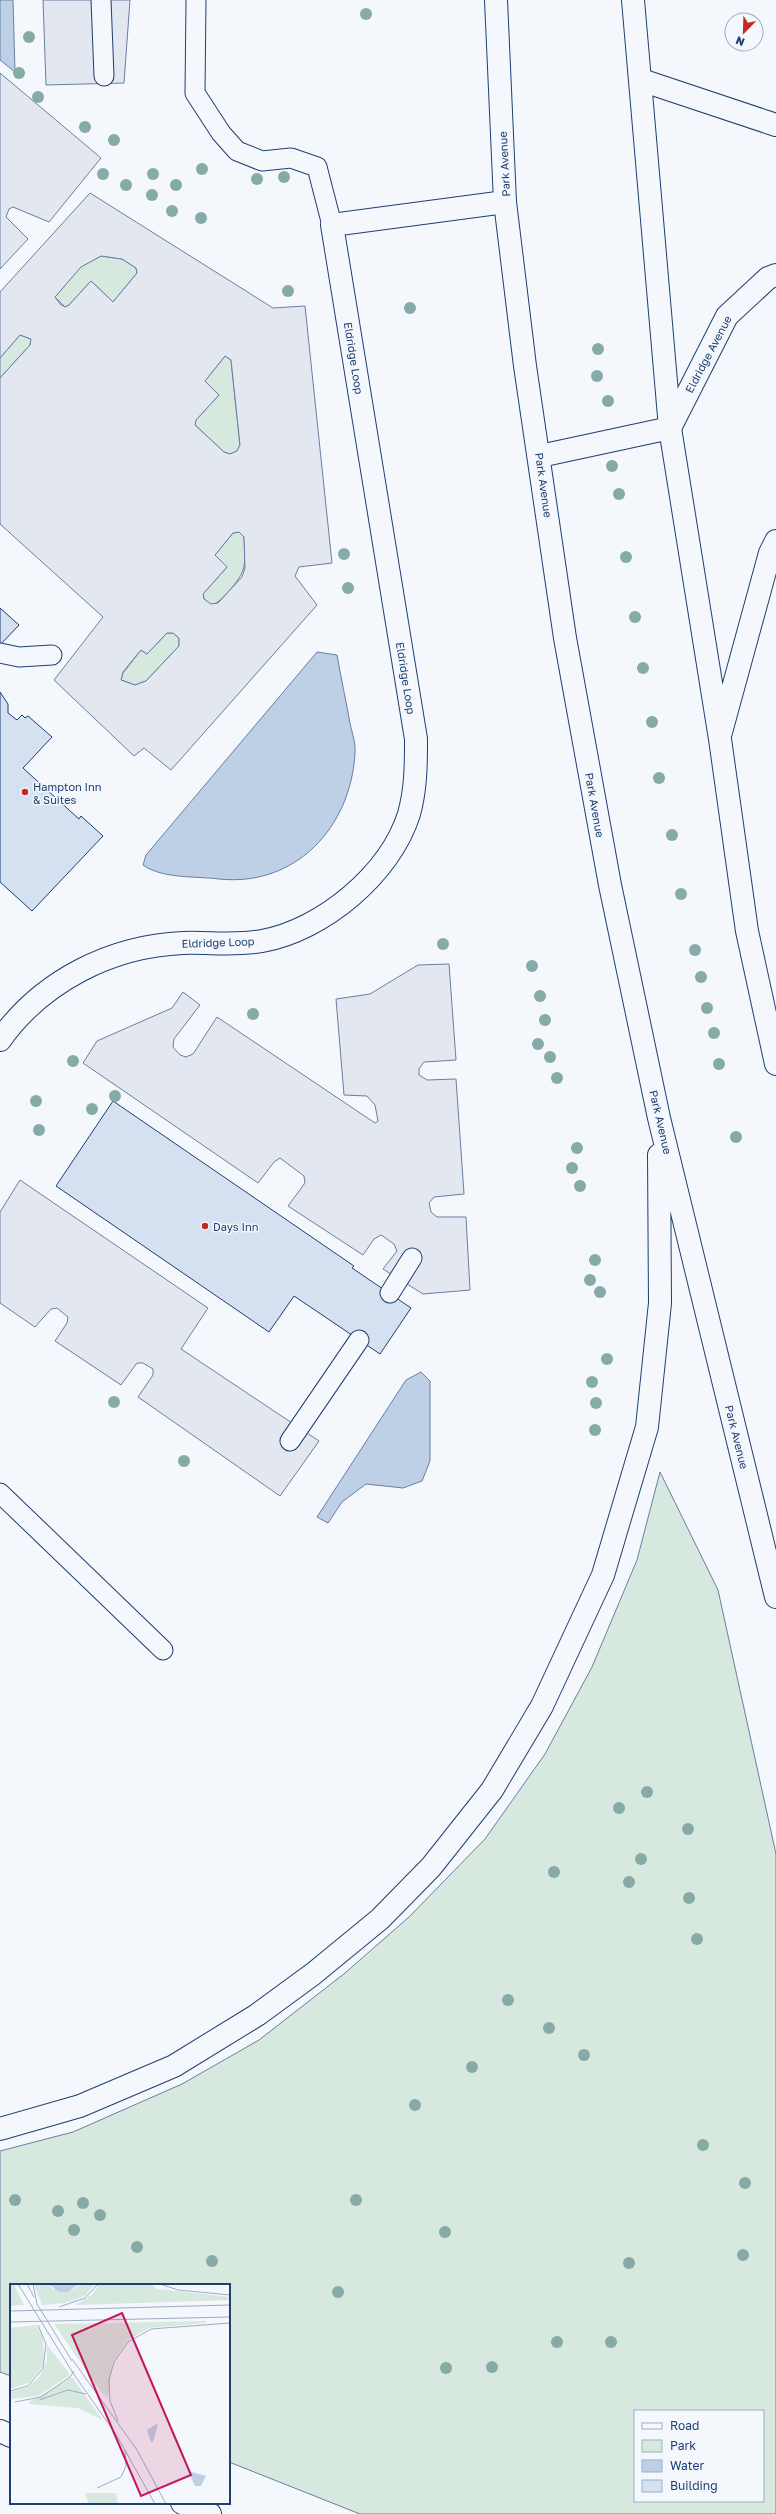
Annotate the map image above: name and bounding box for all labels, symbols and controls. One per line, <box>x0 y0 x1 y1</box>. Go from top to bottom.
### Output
north arrow <box>724 12 764 52</box>
text: N <box>734 34 746 49</box>
street label: Park Avenue <box>496 131 512 197</box>
street label: Eldridge Avenue <box>682 313 734 395</box>
street label: Eldridge Loop <box>342 321 366 395</box>
street label: Park Avenue <box>533 452 555 518</box>
street label: Eldridge Loop <box>394 641 418 715</box>
street label: Park Avenue <box>583 772 607 838</box>
place label: Hampton Inn & Suites <box>33 780 102 806</box>
marker: Hampton Inn & Suites <box>20 787 30 797</box>
street label: Eldridge Loop <box>181 934 255 950</box>
street label: Park Avenue <box>647 1089 675 1155</box>
place label: Days Inn <box>213 1220 258 1233</box>
marker: Days Inn <box>200 1221 210 1231</box>
street label: Park Avenue <box>723 1404 751 1470</box>
inset map <box>10 2284 230 2504</box>
legend <box>634 2410 764 2502</box>
text: Road <box>670 2418 699 2433</box>
text: Park <box>670 2438 696 2453</box>
text: Water <box>670 2458 704 2473</box>
text: Building <box>670 2478 718 2493</box>

